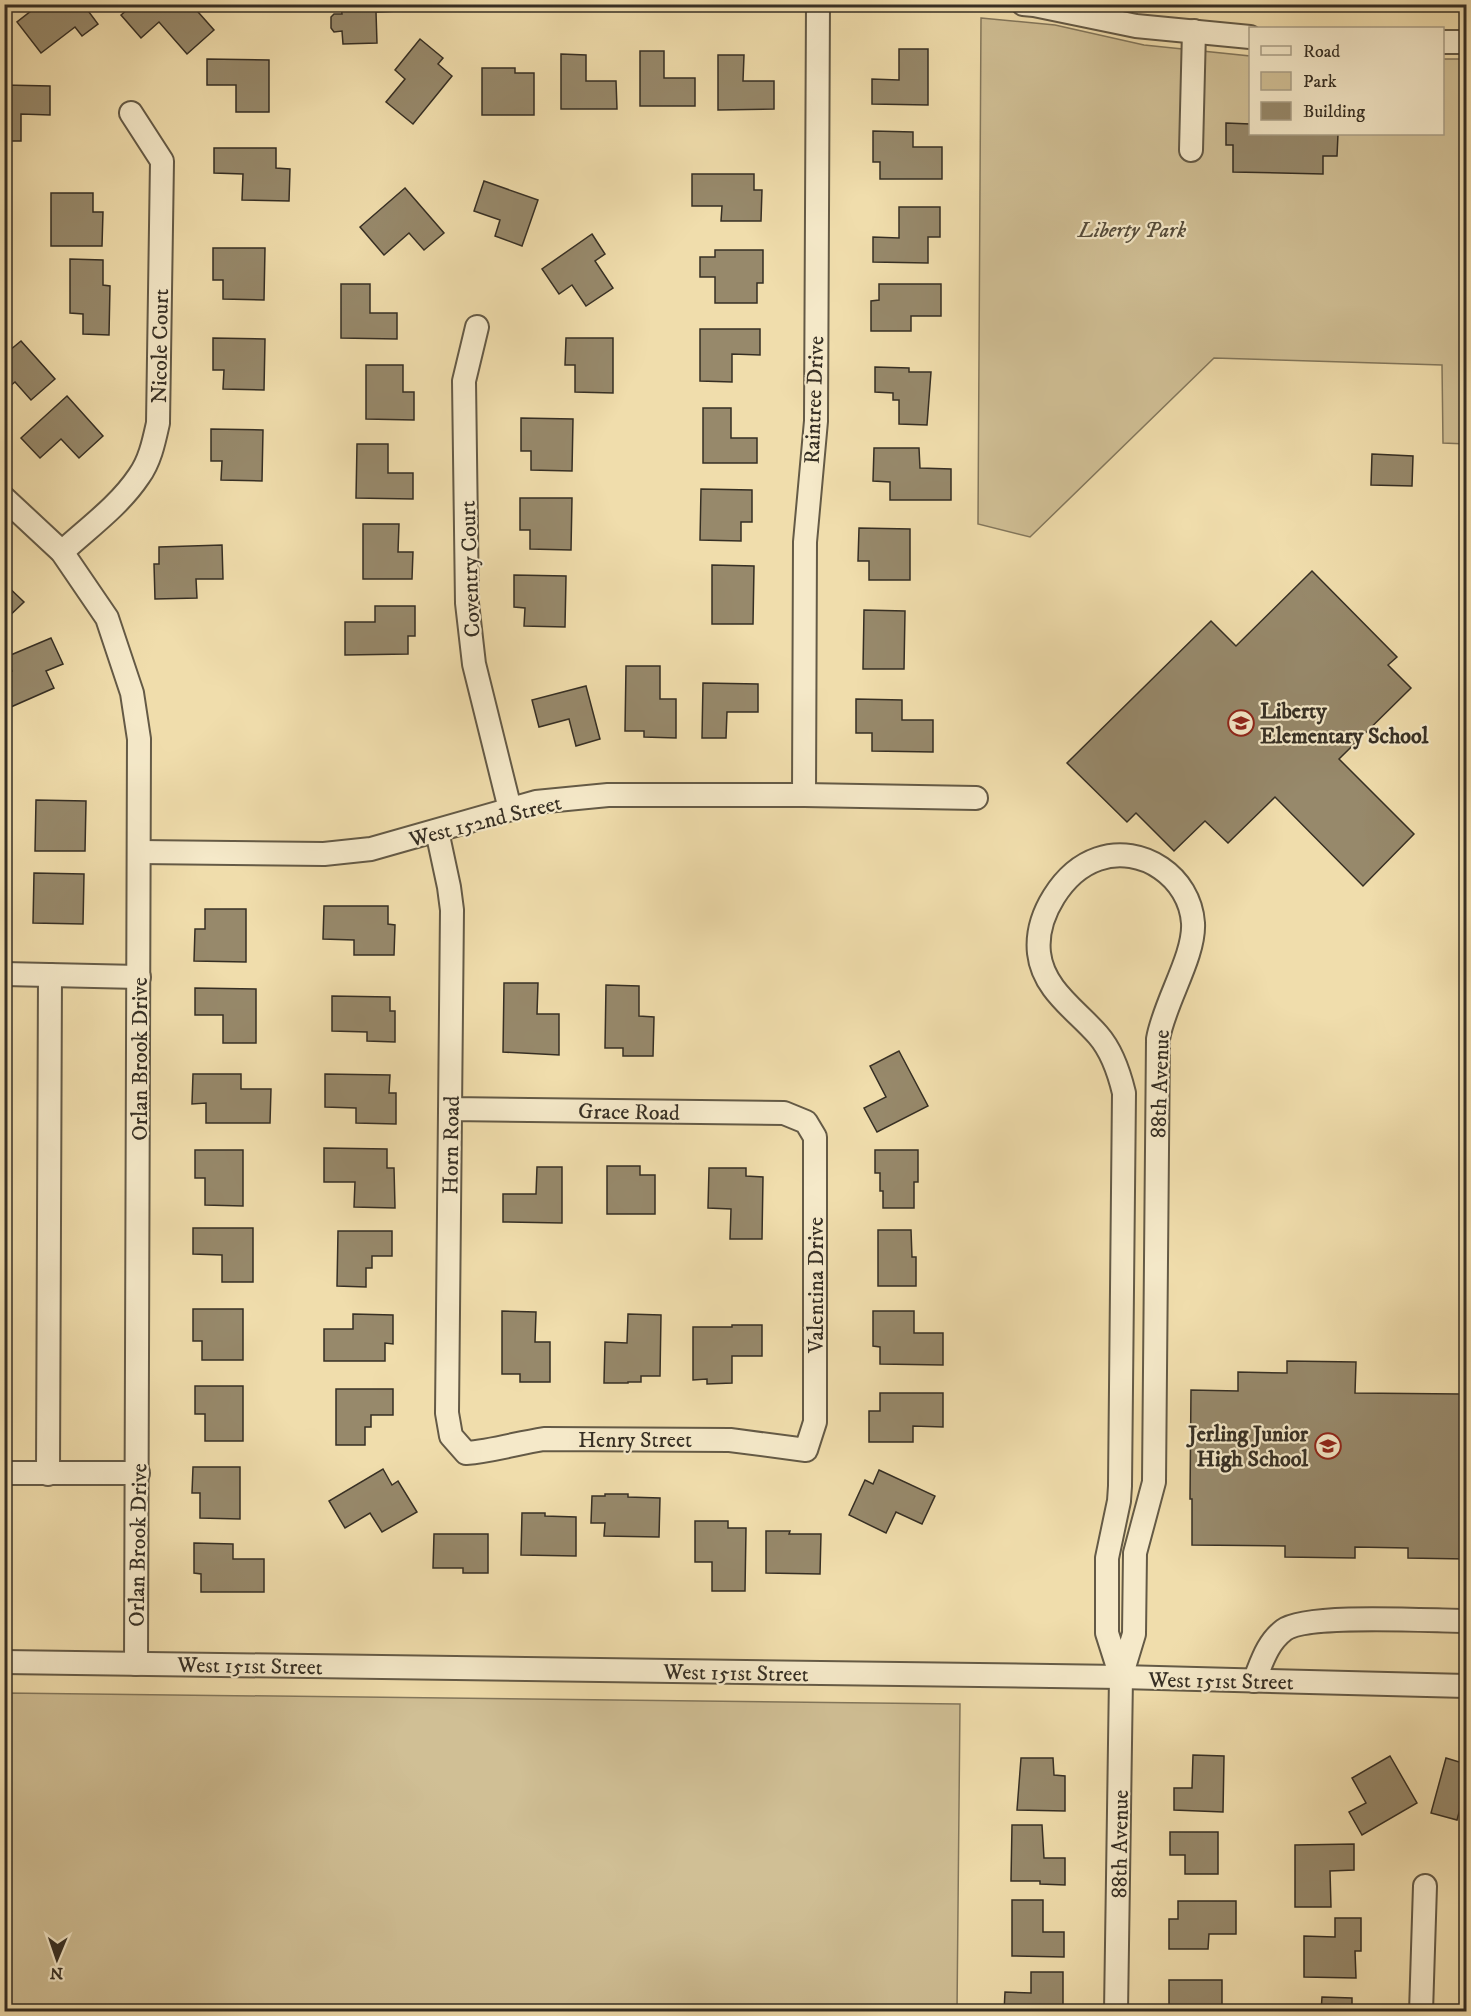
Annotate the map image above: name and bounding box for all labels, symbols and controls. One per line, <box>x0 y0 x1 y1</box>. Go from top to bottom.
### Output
legend <box>1249 27 1444 135</box>
text: Road <box>1303 41 1340 63</box>
text: Park <box>1303 71 1337 93</box>
text: Building <box>1303 101 1365 123</box>
park label: Liberty Park <box>1076 217 1187 244</box>
street label: Nicole Court <box>146 288 175 404</box>
street label: Raintree Drive <box>799 336 830 465</box>
street label: Coventry Court <box>455 500 486 638</box>
place label: Liberty Elementary School <box>1260 698 1429 750</box>
school or university icon: Liberty Elementary School <box>1226 708 1256 738</box>
street label: West 152nd Street <box>405 789 564 854</box>
street label: Orlan Brook Drive <box>127 977 154 1141</box>
street label: 88th Avenue <box>1145 1029 1176 1139</box>
street label: Horn Road <box>437 1095 466 1195</box>
street label: Grace Road <box>578 1098 680 1127</box>
street label: Valentina Drive <box>803 1217 830 1354</box>
place label: Jerling Junior High School <box>1185 1421 1309 1473</box>
street label: Henry Street <box>578 1427 692 1454</box>
school or university icon: Jerling Junior High School <box>1313 1431 1343 1461</box>
street label: Orlan Brook Drive <box>124 1463 153 1627</box>
street label: West 151st Street <box>176 1652 323 1681</box>
street label: West 151st Street <box>662 1659 809 1688</box>
street label: West 151st Street <box>1147 1667 1294 1696</box>
street label: 88th Avenue <box>1106 1789 1135 1899</box>
north arrow <box>27 1929 87 1989</box>
text: N <box>50 1963 63 1983</box>

